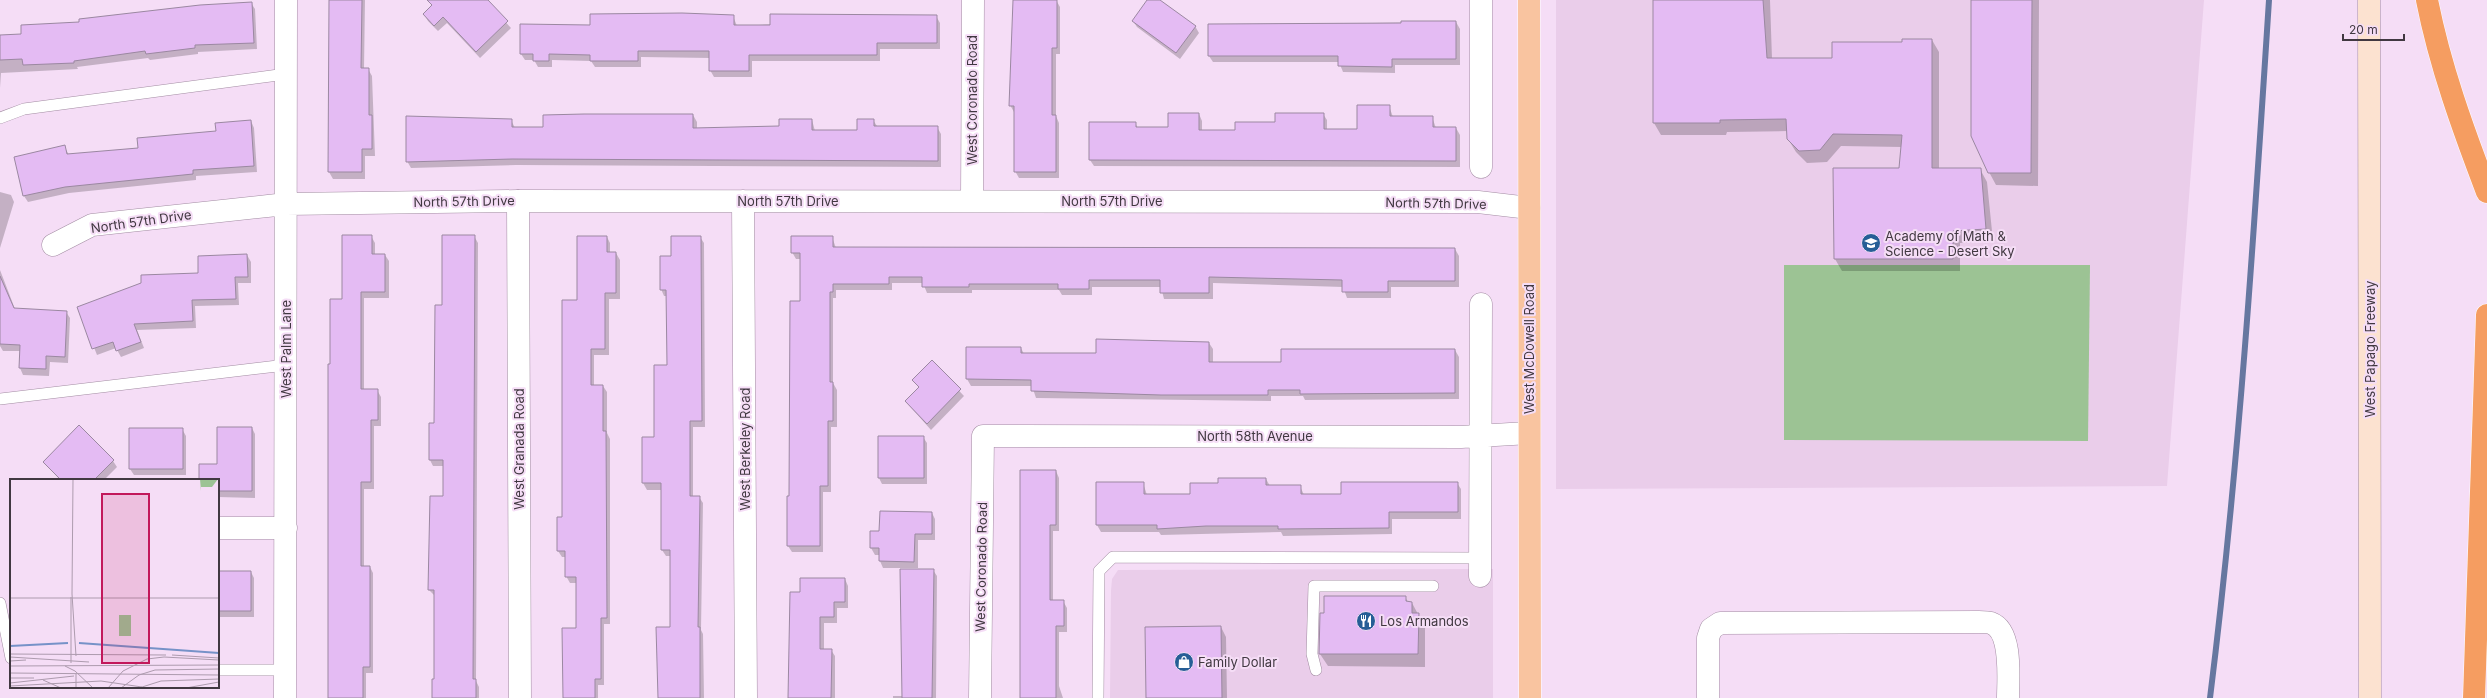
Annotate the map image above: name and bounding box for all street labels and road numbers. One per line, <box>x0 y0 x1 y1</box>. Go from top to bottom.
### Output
street label: West Coronado Road <box>964 35 980 165</box>
street label: North 57th Drive <box>413 192 515 210</box>
street label: North 57th Drive <box>737 193 839 209</box>
street label: North 57th Drive <box>1061 193 1163 209</box>
street label: North 57th Drive <box>1385 194 1487 212</box>
street label: North 57th Drive <box>90 206 192 236</box>
street label: West Papago Freeway <box>2362 281 2378 417</box>
street label: West McDowell Road <box>1521 284 1537 414</box>
street label: West Palm Lane <box>278 300 294 398</box>
street label: West Granada Road <box>511 388 527 510</box>
street label: West Berkeley Road <box>737 388 753 510</box>
street label: North 58th Avenue <box>1197 428 1313 444</box>
street label: West Coronado Road <box>972 502 990 632</box>

